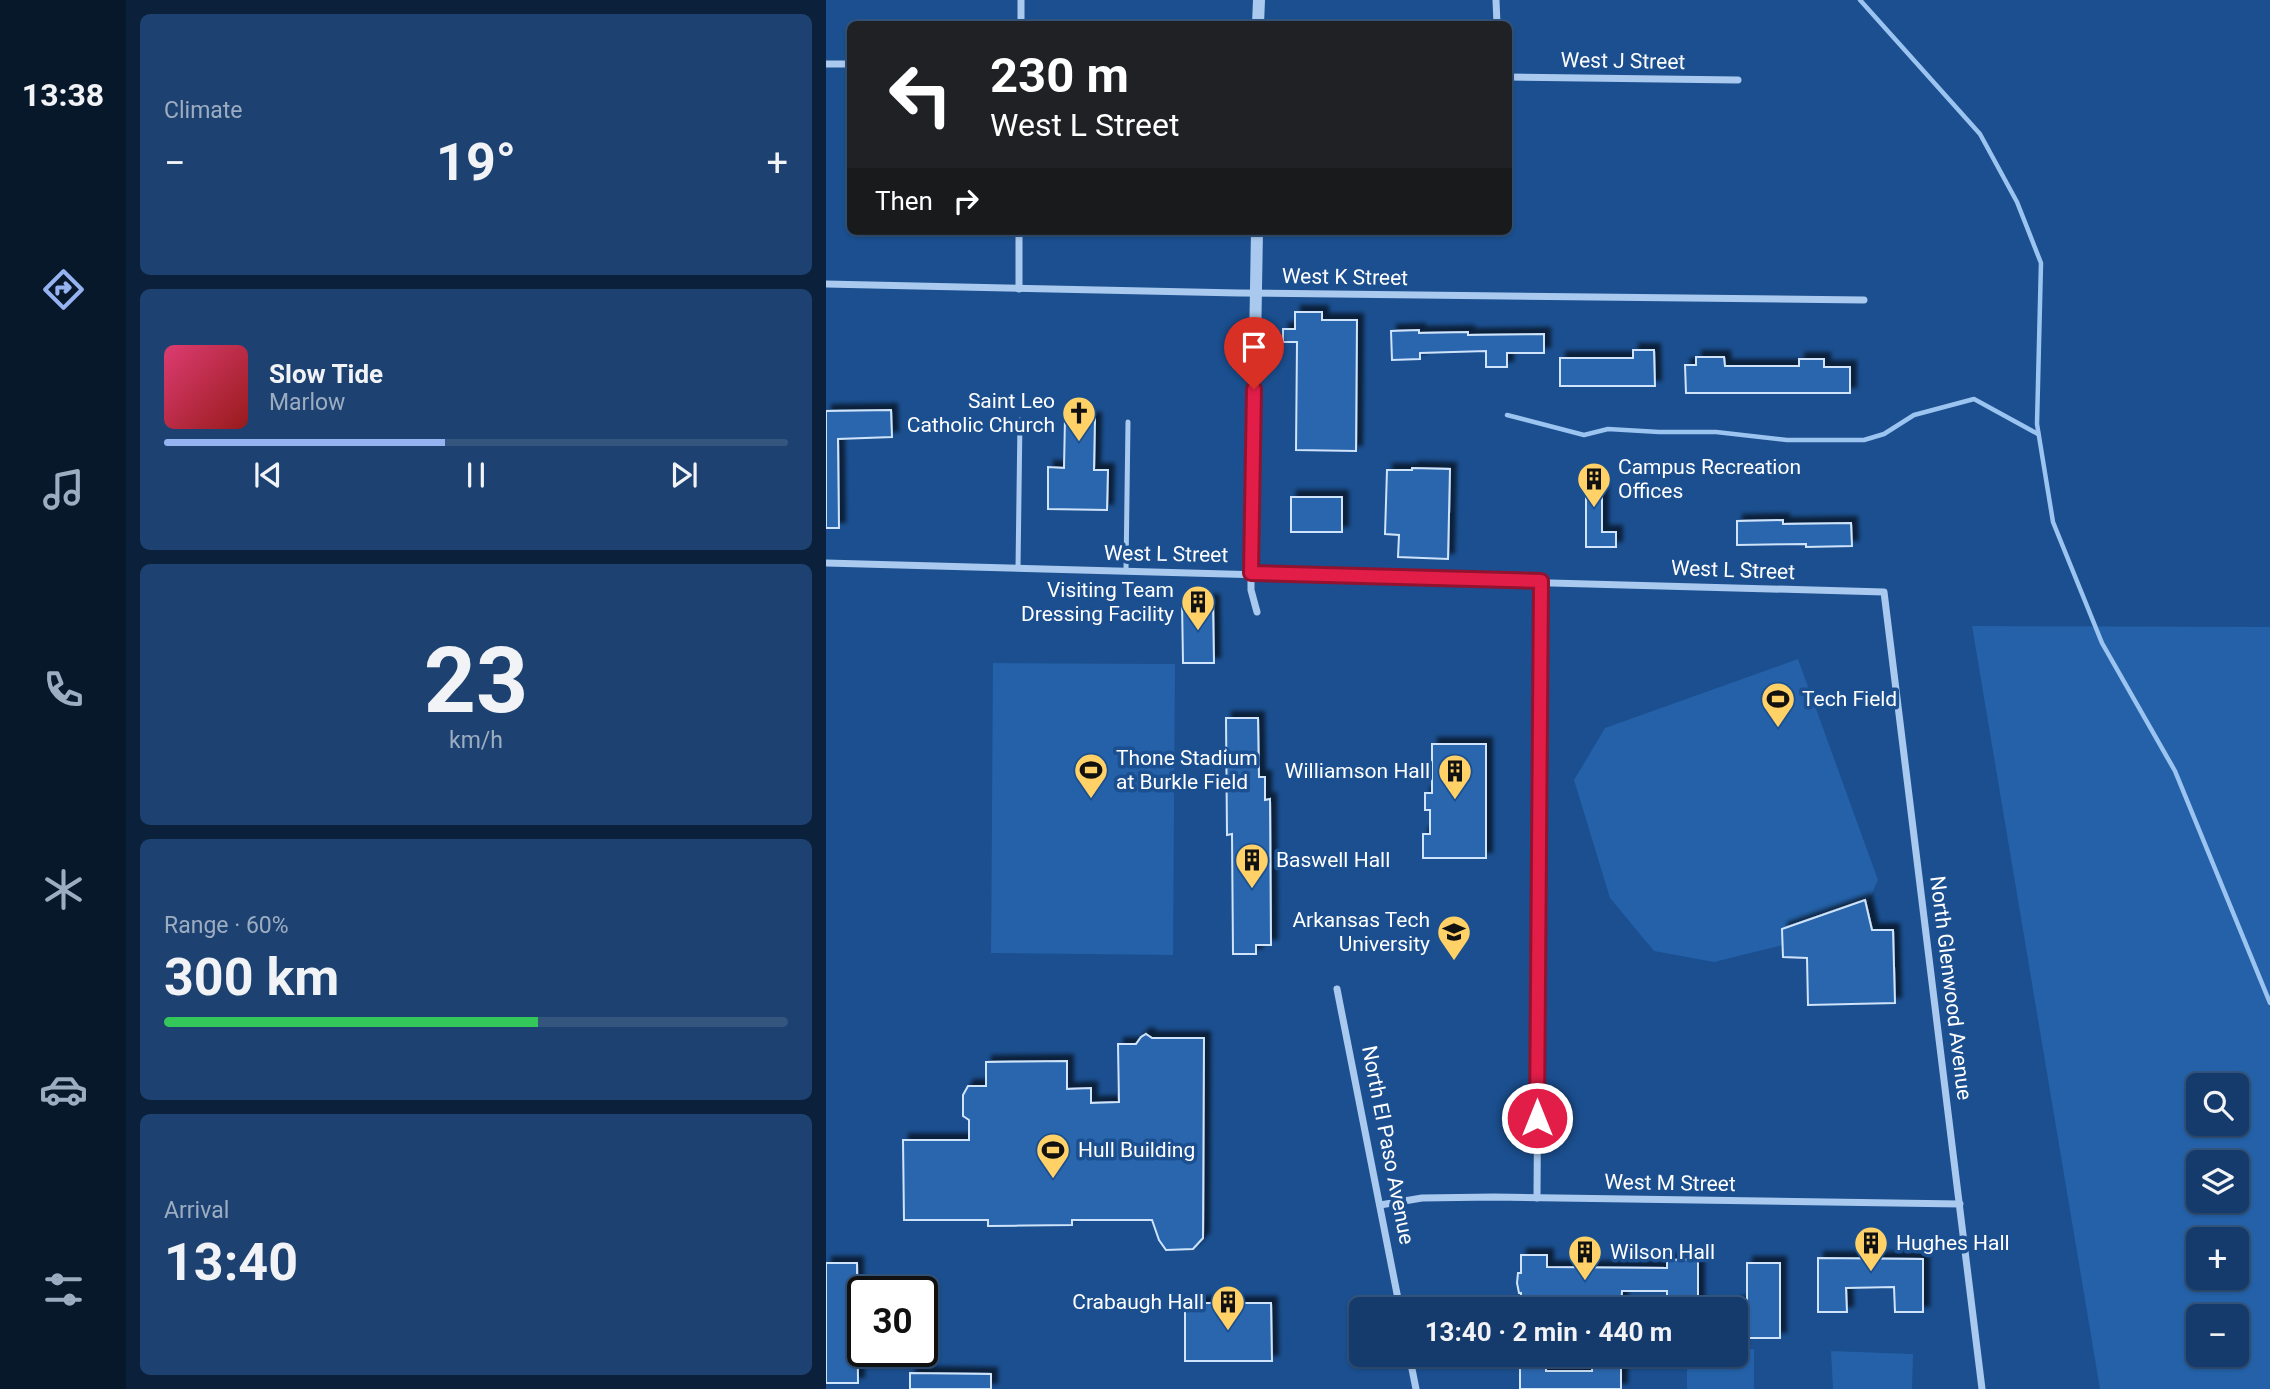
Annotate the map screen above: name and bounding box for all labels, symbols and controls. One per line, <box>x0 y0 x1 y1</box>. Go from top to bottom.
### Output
text: 230 m <box>990 47 1129 104</box>
street label: West J Street <box>1561 48 1686 74</box>
icon: left <box>875 49 966 140</box>
text: 13:38 <box>22 76 104 114</box>
text: Climate <box>164 97 243 124</box>
text: West L Street <box>990 106 1179 144</box>
text: 19° <box>436 132 516 193</box>
text: − <box>164 141 186 185</box>
text: + <box>766 141 788 185</box>
icon: right <box>947 182 985 220</box>
text: Then <box>875 186 933 216</box>
street label: West K Street <box>1282 264 1408 290</box>
icon: directions <box>39 265 88 314</box>
pin <box>1224 317 1284 389</box>
icon: arrive <box>1235 328 1273 366</box>
text: Slow Tide <box>269 359 383 389</box>
text: Marlow <box>269 389 345 416</box>
place label: Saint Leo Catholic Church <box>907 389 1055 437</box>
church icon: Saint Leo Catholic Church <box>1060 394 1098 443</box>
place label: Campus Recreation Offices <box>1618 455 1801 503</box>
icon: previous <box>249 456 287 494</box>
icon: pause <box>457 456 495 494</box>
icon: next <box>665 456 703 494</box>
building icon: Campus Recreation Offices <box>1575 460 1613 509</box>
icon: music <box>39 465 88 514</box>
street label: West L Street <box>1104 541 1228 567</box>
street label: West L Street <box>1670 556 1796 584</box>
place label: Visiting Team Dressing Facility <box>1021 578 1174 626</box>
building icon: Visiting Team Dressing Facility <box>1179 583 1217 632</box>
text: 23 <box>424 628 528 734</box>
icon: phone <box>39 665 88 714</box>
sports icon: Tech Field <box>1759 680 1797 729</box>
place label: Tech Field <box>1802 687 1897 711</box>
text: km/h <box>449 727 503 754</box>
place label: Thone Stadium at Burkle Field <box>1116 746 1258 794</box>
sports icon: Thone Stadium at Burkle Field <box>1072 751 1110 800</box>
building icon: Williamson Hall <box>1436 752 1474 801</box>
place label: Williamson Hall <box>1285 759 1430 783</box>
building icon: Baswell Hall <box>1233 841 1271 890</box>
place label: Baswell Hall <box>1276 848 1390 872</box>
icon: climate <box>39 865 88 914</box>
street label: North Glenwood Avenue <box>1925 874 1977 1102</box>
place label: Arkansas Tech University <box>1292 908 1430 956</box>
text: Range · 60% <box>164 912 289 939</box>
school or university icon: Arkansas Tech University <box>1435 913 1473 962</box>
text: 300 km <box>164 947 339 1008</box>
street label: North El Paso Avenue <box>1357 1044 1419 1246</box>
icon: car <box>39 1065 88 1114</box>
map controls <box>2186 1073 2249 1367</box>
button: search <box>2186 1073 2249 1136</box>
position arrow <box>1500 1081 1574 1155</box>
sports icon: Hull Building <box>1034 1131 1072 1180</box>
place label: Hull Building <box>1078 1138 1195 1162</box>
button: layers <box>2186 1150 2249 1213</box>
street label: West M Street <box>1604 1170 1736 1196</box>
text: Arrival <box>164 1197 229 1224</box>
building icon: Hughes Hall <box>1852 1224 1890 1273</box>
button: + <box>2186 1227 2249 1290</box>
place label: Hughes Hall <box>1896 1231 2010 1255</box>
text: 13:40 <box>164 1232 298 1293</box>
building icon: Wilson Hall <box>1566 1233 1604 1282</box>
place label: Wilson Hall <box>1610 1240 1715 1264</box>
icon: filters <box>39 1265 88 1314</box>
speed limit sign: 30 <box>847 1276 938 1367</box>
building icon: Crabaugh Hall <box>1209 1283 1247 1332</box>
place label: Crabaugh Hall <box>1072 1290 1204 1314</box>
button: − <box>2186 1304 2249 1367</box>
text: 13:40 · 2 min · 440 m <box>1425 1317 1672 1347</box>

